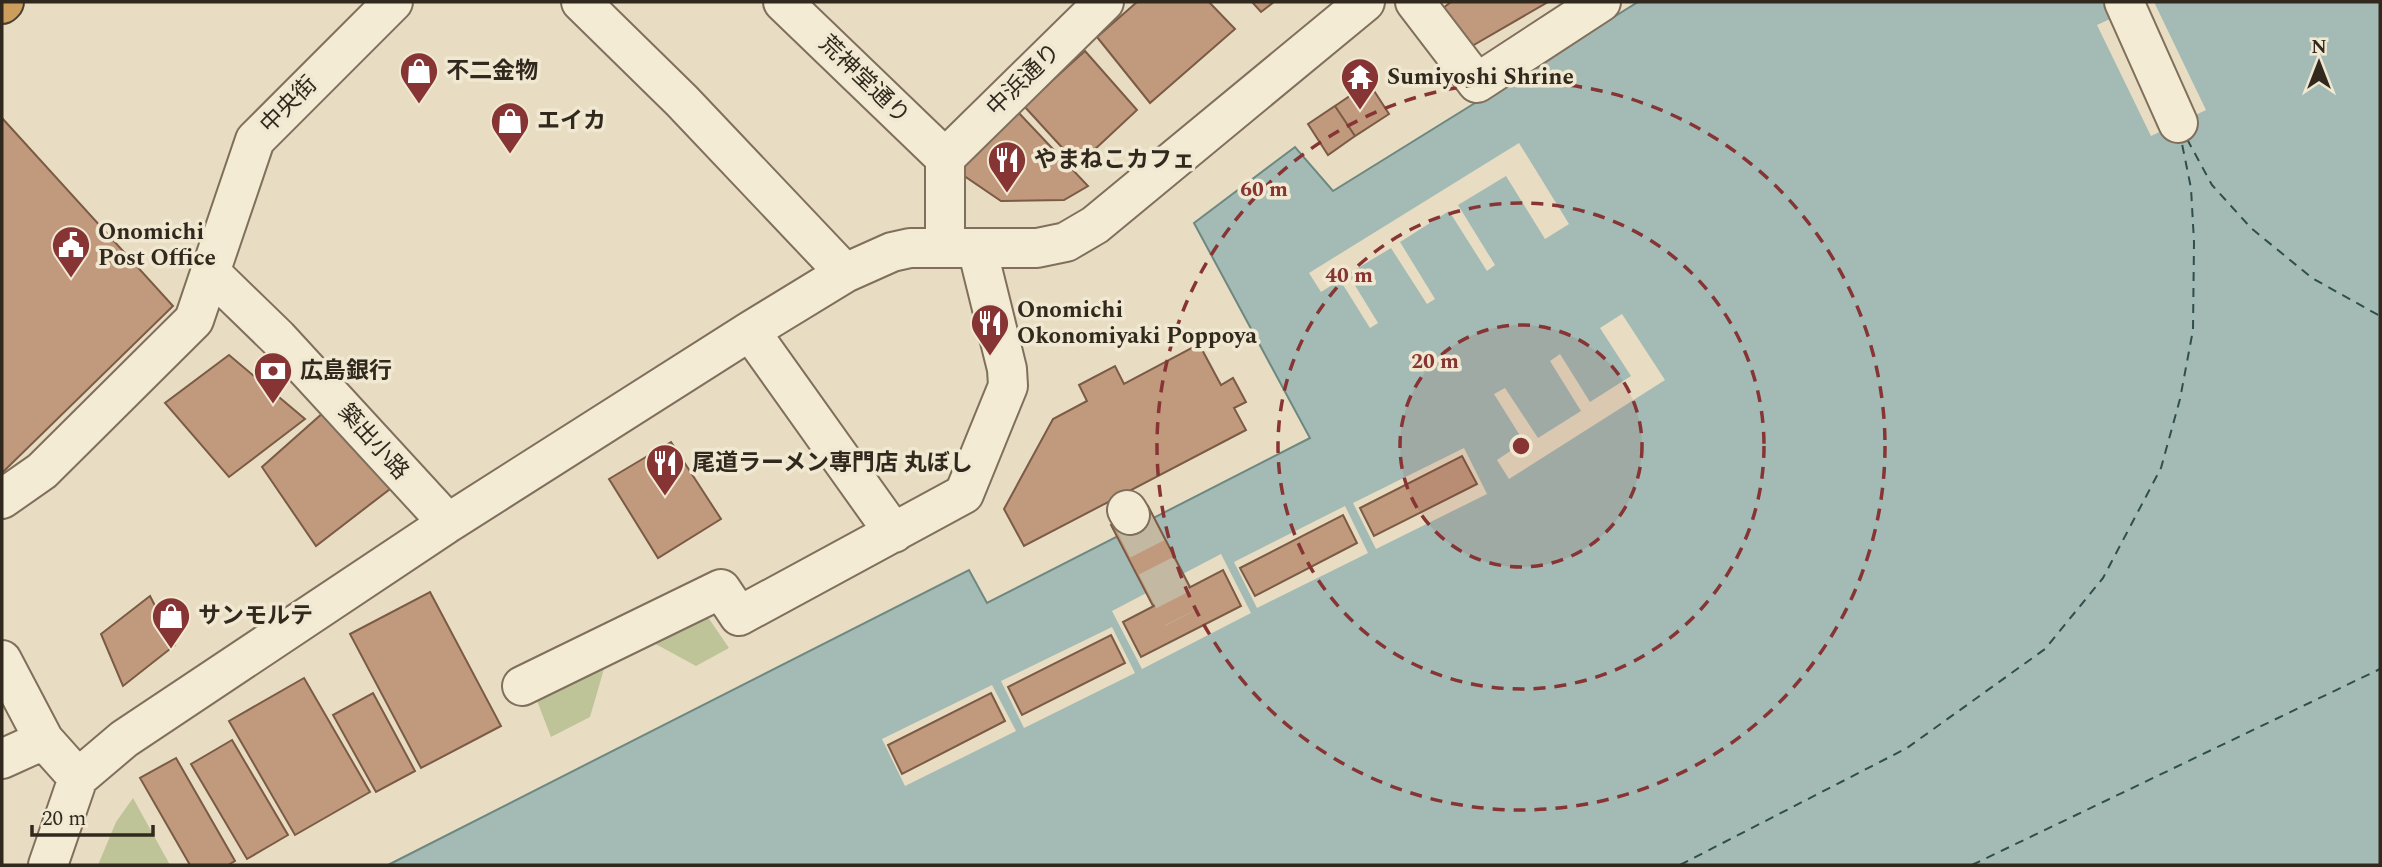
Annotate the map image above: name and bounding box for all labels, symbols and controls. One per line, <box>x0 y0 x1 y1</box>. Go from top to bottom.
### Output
street label: 荒神堂通り <box>810 27 918 133</box>
north arrow <box>2284 28 2354 98</box>
text: N <box>2311 33 2327 62</box>
street label: 中浜通り <box>979 35 1069 125</box>
shop icon: 不二金物 <box>398 50 440 105</box>
place label: 不二金物 <box>446 54 538 89</box>
temple icon: Sumiyoshi Shrine <box>1339 56 1381 111</box>
place label: Sumiyoshi Shrine <box>1387 60 1574 95</box>
street label: 中央街 <box>252 68 326 142</box>
shop icon: エイカ <box>489 100 531 155</box>
place label: エイカ <box>537 104 606 139</box>
restaurant icon: やまねこカフェ <box>986 139 1028 194</box>
place label: やまねこカフェ <box>1034 143 1195 178</box>
text: 60 m <box>1240 174 1288 206</box>
place label: Onomichi Post Office <box>98 215 216 276</box>
public building icon: Onomichi Post Office <box>50 224 92 279</box>
text: 40 m <box>1325 260 1373 292</box>
place label: Onomichi Okonomiyaki Poppoya <box>1017 293 1257 354</box>
restaurant icon: Onomichi Okonomiyaki Poppoya <box>969 302 1011 357</box>
text: 20 m <box>1411 346 1459 378</box>
bank icon: 広島銀行 <box>252 350 294 405</box>
place label: 広島銀行 <box>300 354 392 389</box>
street label: 築出小路 <box>329 396 417 488</box>
centre of rings <box>1509 434 1533 458</box>
restaurant icon: 尾道ラーメン専門店 丸ぼし <box>644 442 686 497</box>
place label: 尾道ラーメン専門店 丸ぼし <box>692 446 973 481</box>
shop icon: サンモルテ <box>150 595 192 650</box>
place label: サンモルテ <box>198 599 313 634</box>
scale bar <box>32 794 152 838</box>
text: 20 m <box>42 803 86 835</box>

